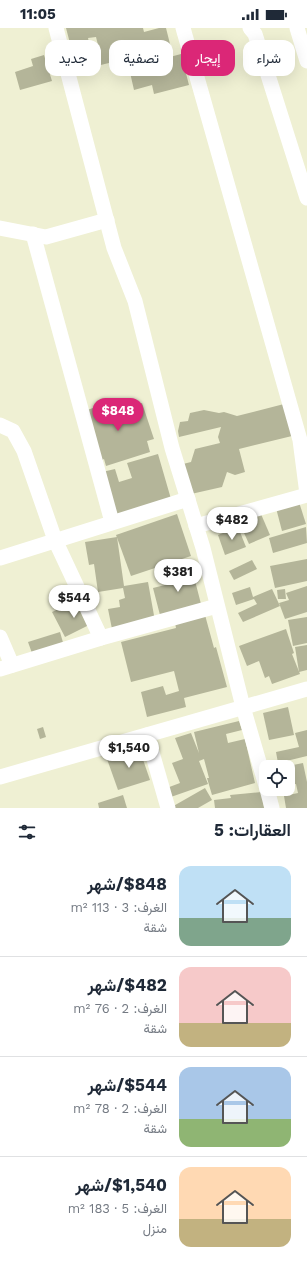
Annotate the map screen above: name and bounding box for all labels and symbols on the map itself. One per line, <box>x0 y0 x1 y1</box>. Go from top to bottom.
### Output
pin: $848 <box>94 398 142 432</box>
pin: $482 <box>208 507 256 541</box>
pin: $381 <box>154 559 202 593</box>
pin: $544 <box>50 585 98 619</box>
pin: $1,540 <box>96 735 162 769</box>

